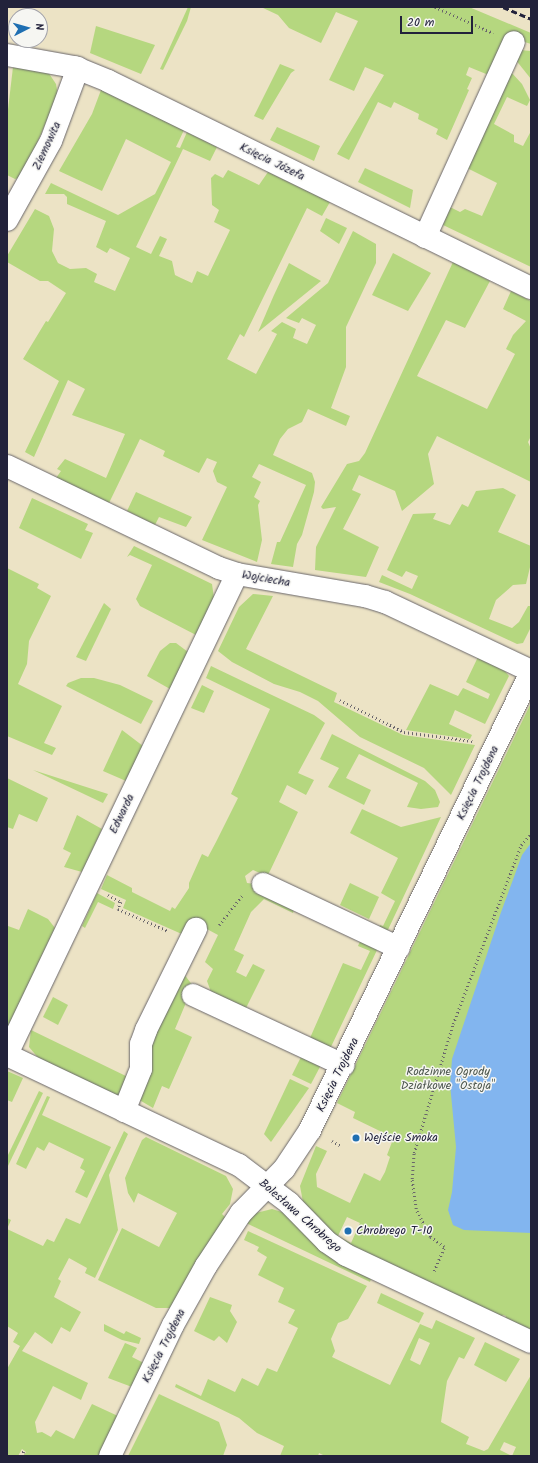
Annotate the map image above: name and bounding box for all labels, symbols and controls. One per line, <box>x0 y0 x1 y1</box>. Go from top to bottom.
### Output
north arrow <box>8 8 48 48</box>
scale bar <box>402 8 475 34</box>
text: 20 m <box>407 13 434 32</box>
text: N <box>30 22 48 31</box>
street label: Ziemowita <box>30 119 64 173</box>
street label: Księcia Józefa <box>237 140 307 184</box>
street label: Wojciecha <box>241 568 291 590</box>
street label: Księcia Trojdena <box>454 743 502 823</box>
street label: Edwarda <box>106 792 138 836</box>
street label: Księcia Trojdena <box>314 1035 362 1115</box>
park label: Rodzinne Ogrody Działkowe "Ostoja" <box>401 1065 495 1093</box>
place label: Wejście Smoka <box>364 1131 438 1145</box>
marker: Wejście Smoka <box>351 1133 361 1143</box>
street label: Bolesława Chrobrego <box>256 1176 344 1256</box>
place label: Chrobrego T-10 <box>356 1224 432 1238</box>
marker: Chrobrego T-10 <box>343 1226 353 1236</box>
street label: Księcia Trojdena <box>139 1307 189 1385</box>

